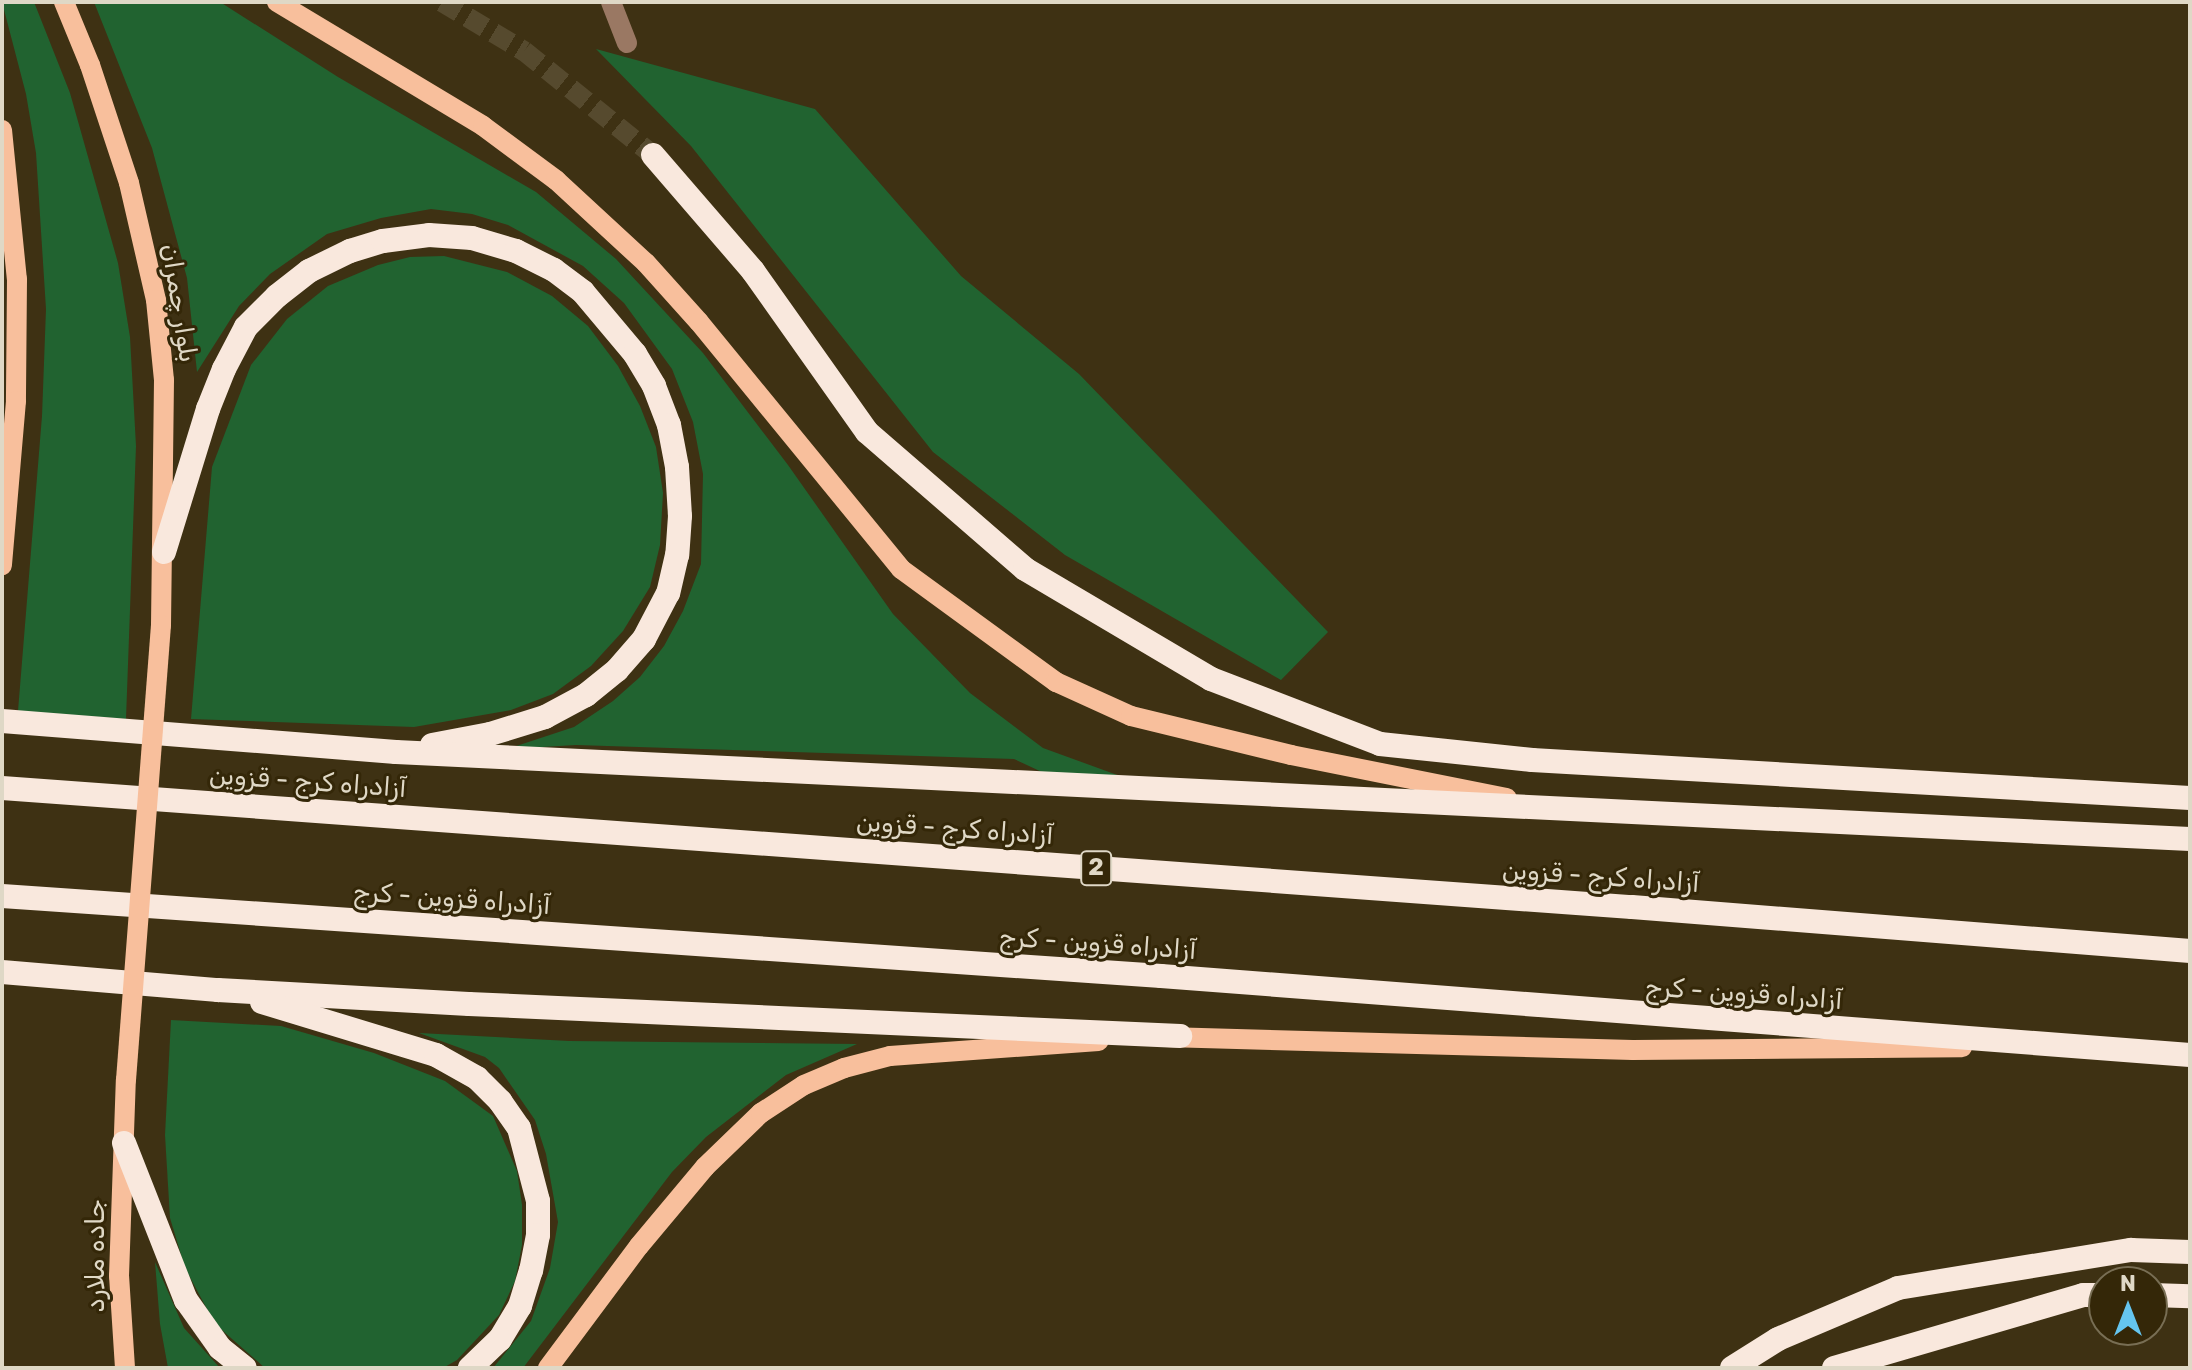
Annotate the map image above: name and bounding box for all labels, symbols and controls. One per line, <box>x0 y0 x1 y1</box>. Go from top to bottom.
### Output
street label: بلوار چمران <box>154 242 204 364</box>
street label: آزادراه کرج - قزوین <box>208 760 408 804</box>
street label: آزادراه کرج - قزوین <box>855 807 1055 851</box>
road number: 2 <box>1080 848 1112 888</box>
street label: آزادراه کرج - قزوین <box>1501 855 1701 899</box>
street label: آزادراه قزوین - کرج <box>352 877 552 921</box>
street label: آزادراه قزوین - کرج <box>998 922 1198 966</box>
street label: آزادراه قزوین - کرج <box>1644 972 1844 1016</box>
street label: جاده ملارد <box>80 1199 112 1313</box>
north arrow <box>2088 1266 2168 1346</box>
text: N <box>2120 1270 2136 1297</box>

